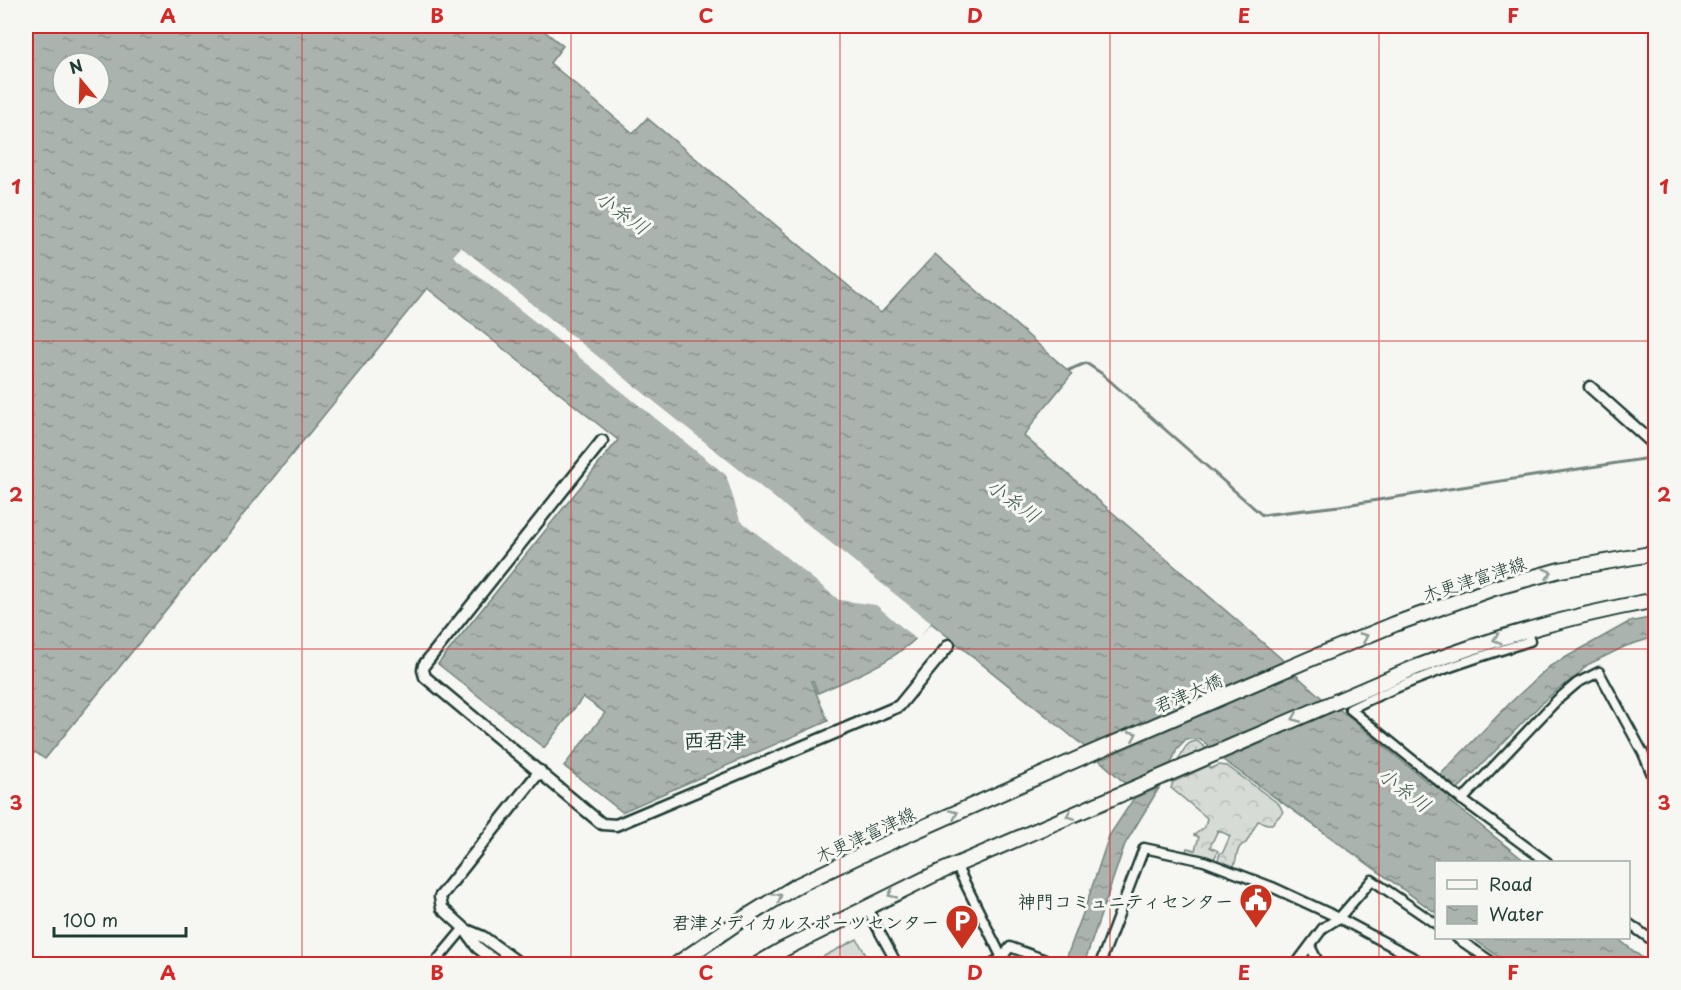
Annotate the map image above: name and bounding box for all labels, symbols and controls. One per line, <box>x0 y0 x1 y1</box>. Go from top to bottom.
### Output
text: A <box>160 0 176 30</box>
text: B <box>430 0 444 30</box>
text: C <box>698 0 714 30</box>
text: D <box>967 0 983 30</box>
text: E <box>1238 0 1250 30</box>
text: F <box>1507 0 1519 30</box>
north arrow <box>51 51 111 111</box>
text: N <box>66 52 86 79</box>
text: 1 <box>11 171 21 201</box>
text: 1 <box>1659 171 1669 201</box>
water label: 小糸川 <box>590 182 656 242</box>
water label: 小糸川 <box>981 470 1047 530</box>
text: 2 <box>9 479 23 509</box>
text: 2 <box>1657 479 1671 509</box>
street label: 木更津富津線 <box>1418 548 1530 608</box>
one-way arrow <box>1543 568 1553 581</box>
one-way arrow <box>1358 632 1369 644</box>
one-way arrow <box>1492 632 1503 644</box>
street label: 君津大橋 <box>1150 666 1226 718</box>
one-way arrow <box>1291 711 1302 723</box>
district label: 西君津 <box>684 723 747 755</box>
one-way arrow <box>1127 730 1138 742</box>
water label: 小糸川 <box>1372 759 1438 819</box>
text: 3 <box>9 787 23 817</box>
text: 3 <box>1657 787 1671 817</box>
street label: 木更津富津線 <box>810 799 920 869</box>
one-way arrow <box>1066 808 1077 820</box>
one-way arrow <box>948 809 959 821</box>
legend <box>1435 861 1630 939</box>
text: Road <box>1489 870 1533 897</box>
public building icon: 神門コミュニティセンター <box>1238 882 1274 929</box>
one-way arrow <box>888 887 899 899</box>
place label: 神門コミュニティセンター <box>1018 887 1233 914</box>
one-way arrow <box>772 893 782 905</box>
scale bar <box>54 900 186 938</box>
text: Water <box>1489 900 1544 927</box>
parking icon: 君津メディカルスポーツセンター <box>944 903 980 950</box>
text: 100 m <box>63 906 118 933</box>
place label: 君津メディカルスポーツセンター <box>672 908 939 935</box>
text: A <box>160 957 176 987</box>
text: B <box>430 957 444 987</box>
text: C <box>698 957 714 987</box>
text: D <box>967 957 983 987</box>
text: E <box>1238 957 1250 987</box>
text: F <box>1507 957 1519 987</box>

